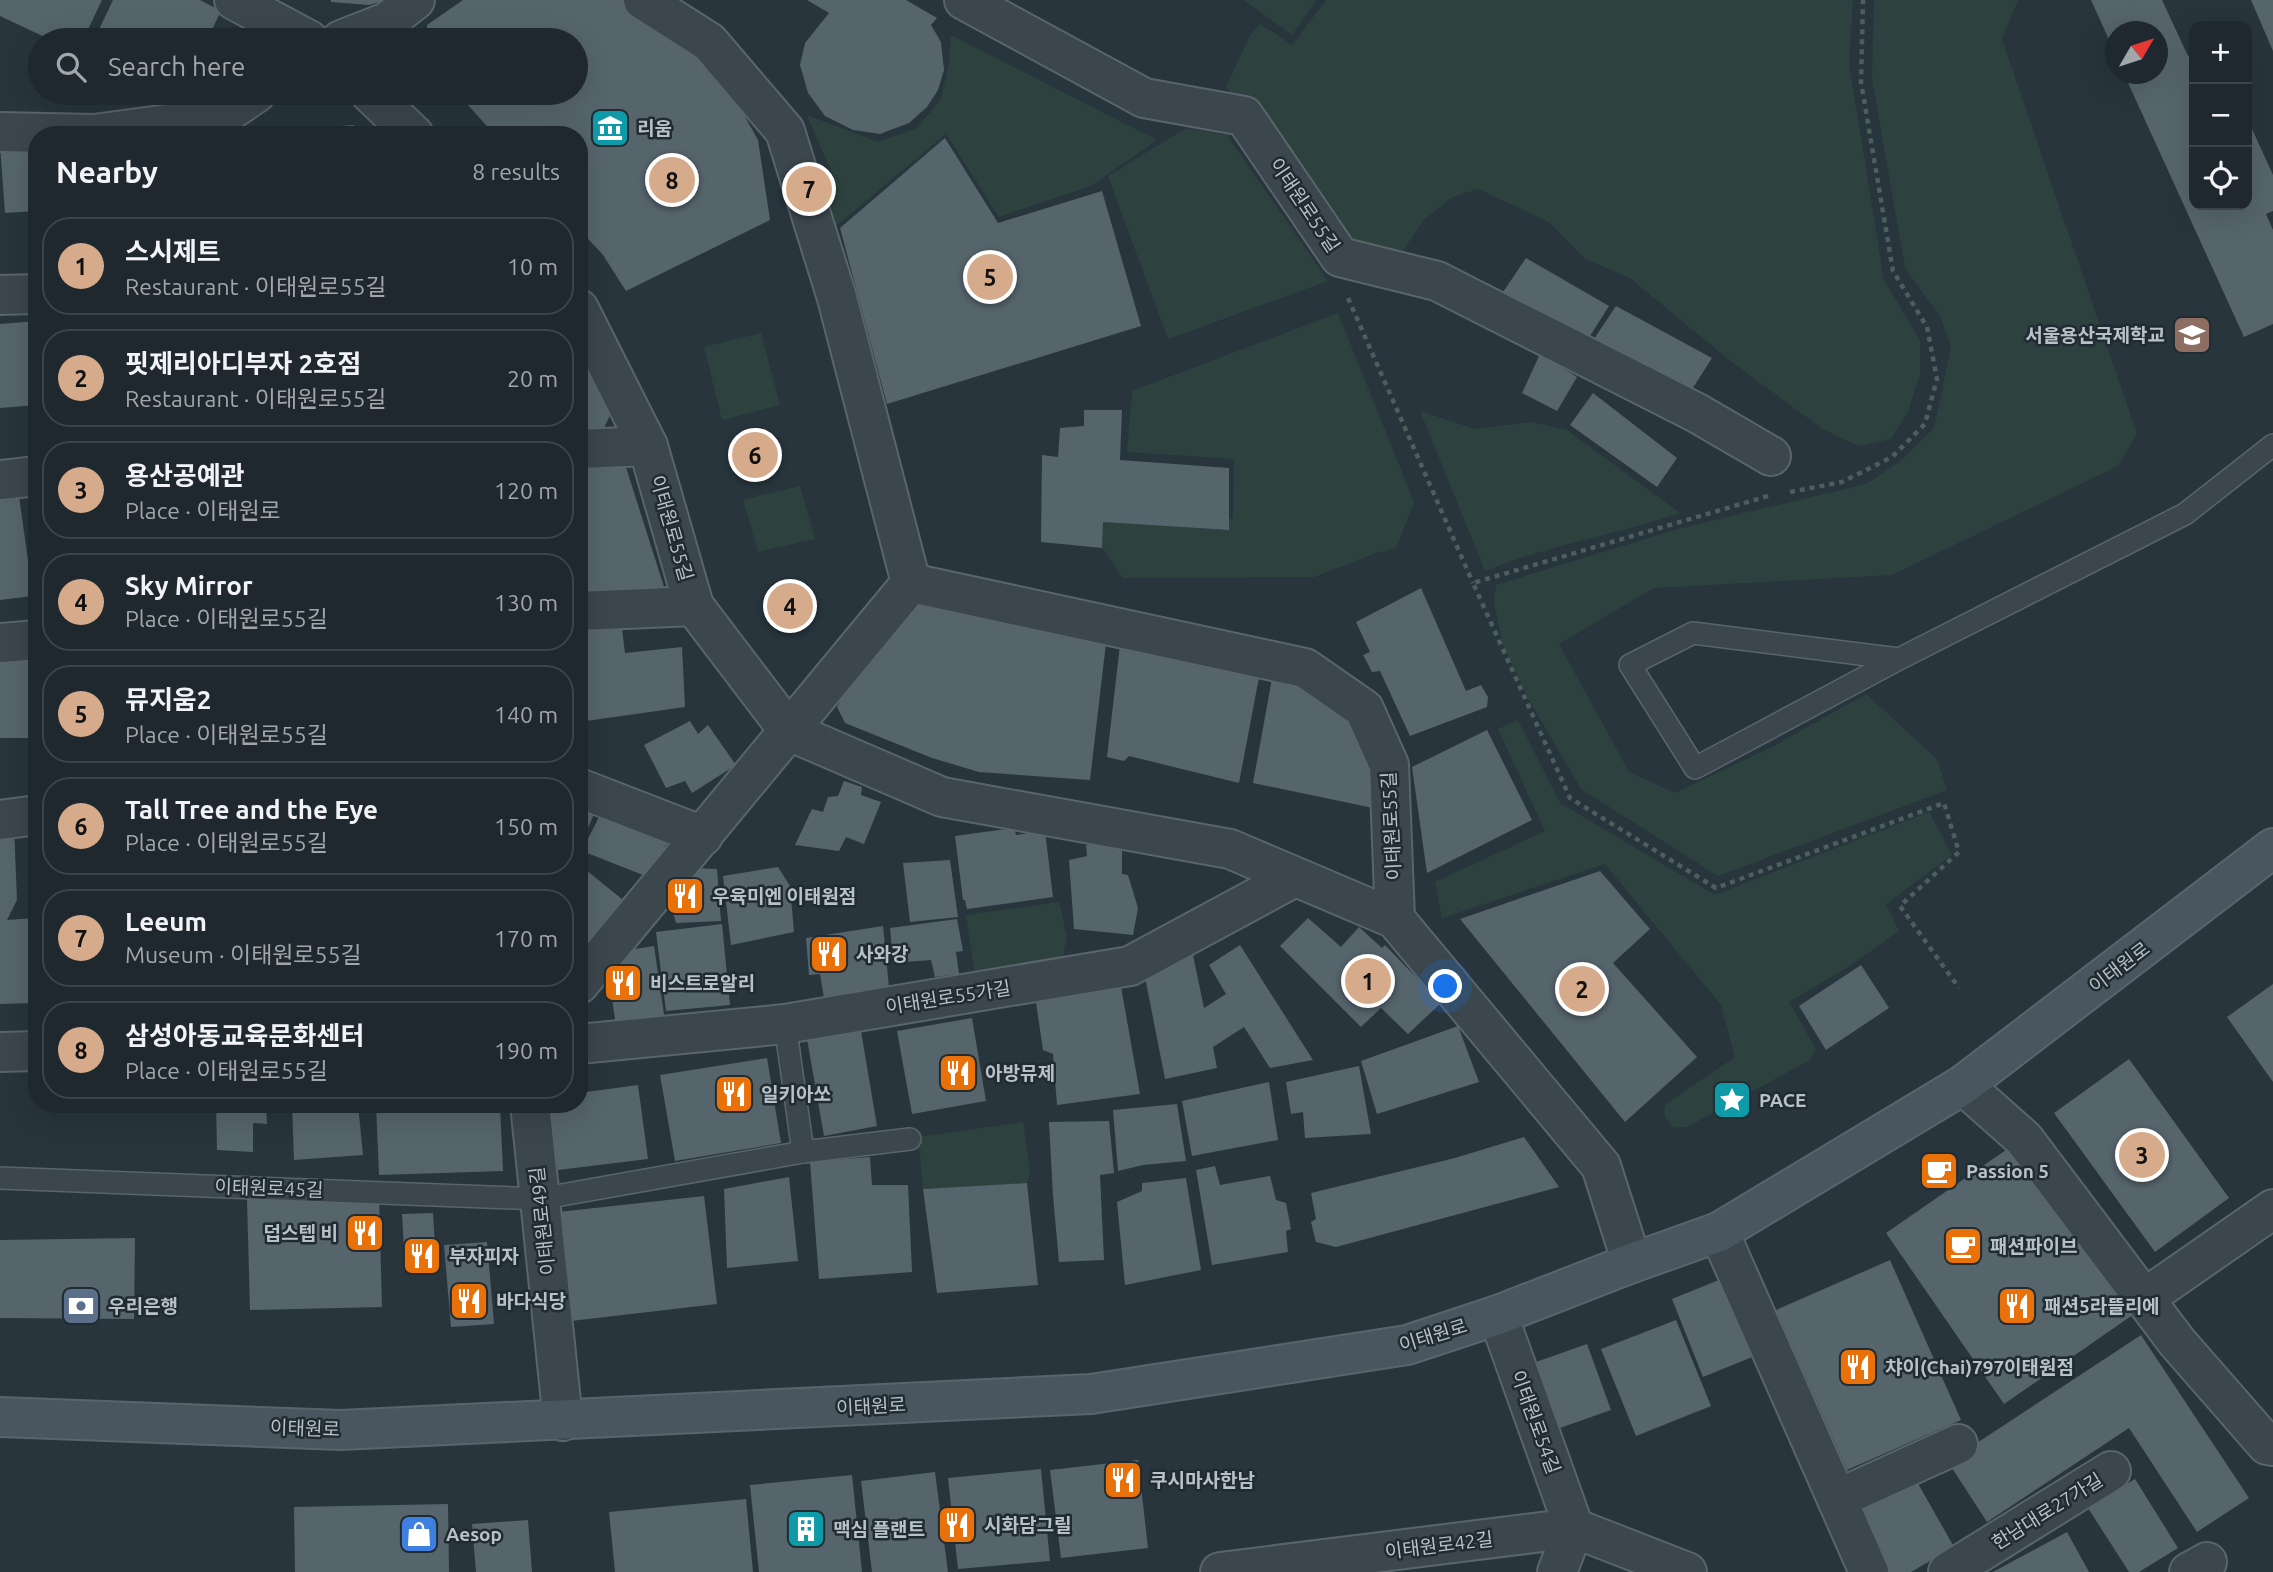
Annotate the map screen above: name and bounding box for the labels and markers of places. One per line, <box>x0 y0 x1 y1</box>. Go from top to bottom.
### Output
museum icon: 리움 <box>589 107 631 149</box>
place label: 리움 <box>637 117 672 139</box>
pin: 8 <box>649 154 695 206</box>
pin: 7 <box>786 163 832 215</box>
pin: 5 <box>967 251 1013 303</box>
school or university icon: 서울용산국제학교 <box>2171 314 2213 356</box>
place label: 서울용산국제학교 <box>2025 324 2165 346</box>
pin: 6 <box>732 429 778 481</box>
pin: 4 <box>767 580 813 632</box>
restaurant icon: 우육미엔 이태원점 <box>664 875 706 917</box>
place label: 우육미엔 이태원점 <box>712 885 856 907</box>
restaurant icon: 사와강 <box>808 933 850 975</box>
place label: 사와강 <box>856 943 908 965</box>
pin: 1 <box>1345 955 1391 1007</box>
restaurant icon: 비스트로알리 <box>602 962 644 1004</box>
pin: 2 <box>1559 963 1605 1015</box>
place label: 비스트로알리 <box>650 972 755 994</box>
restaurant icon: 아방뮤제 <box>937 1052 979 1094</box>
place label: 아방뮤제 <box>985 1062 1055 1084</box>
restaurant icon: 일키아쏘 <box>713 1073 755 1115</box>
place icon: PACE <box>1711 1079 1753 1121</box>
place label: 일키아쏘 <box>761 1083 831 1105</box>
place label: PACE <box>1759 1089 1806 1111</box>
pin: 3 <box>2119 1129 2165 1181</box>
cafe icon: Passion 5 <box>1918 1150 1960 1192</box>
place label: Passion 5 <box>1966 1160 2049 1182</box>
restaurant icon: 덥스텝 비 <box>344 1212 386 1254</box>
place label: 덥스텝 비 <box>264 1222 338 1244</box>
cafe icon: 패션파이브 <box>1942 1225 1984 1267</box>
restaurant icon: 부자피자 <box>401 1235 443 1277</box>
place label: 패션파이브 <box>1990 1235 2077 1257</box>
place label: 부자피자 <box>449 1245 519 1267</box>
restaurant icon: 바다식당 <box>448 1280 490 1322</box>
bank icon: 우리은행 <box>60 1285 102 1327</box>
restaurant icon: 패션5라뜰리에 <box>1996 1285 2038 1327</box>
place label: 바다식당 <box>496 1290 566 1312</box>
place label: 우리은행 <box>108 1295 178 1317</box>
place label: 패션5라뜰리에 <box>2044 1295 2160 1317</box>
restaurant icon: 챠이(Chai)797이태원점 <box>1837 1346 1879 1388</box>
place label: 챠이(Chai)797이태원점 <box>1885 1356 2074 1378</box>
restaurant icon: 쿠시마사한남 <box>1102 1459 1144 1501</box>
place label: 쿠시마사한남 <box>1150 1469 1255 1491</box>
restaurant icon: 시화담그릴 <box>936 1504 978 1546</box>
building icon: 맥심 플랜트 <box>785 1508 827 1550</box>
shop icon: Aesop <box>398 1513 440 1555</box>
place label: 시화담그릴 <box>984 1514 1071 1536</box>
place label: 맥심 플랜트 <box>833 1518 925 1540</box>
place label: Aesop <box>446 1523 502 1545</box>

